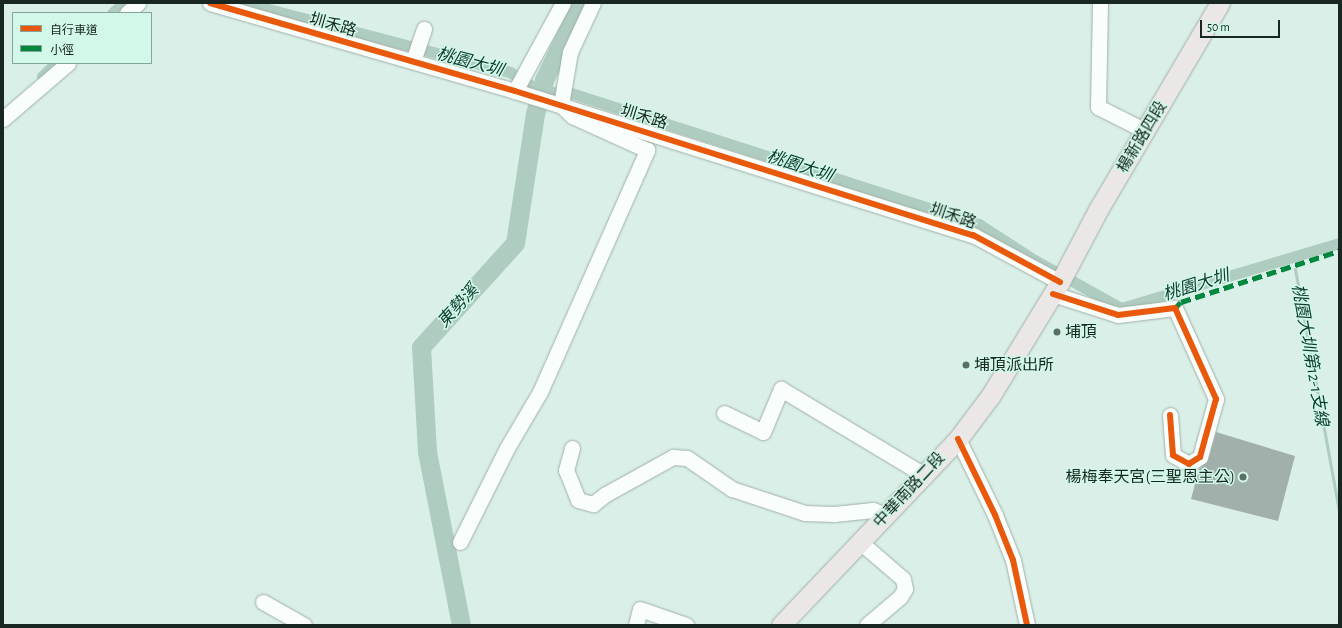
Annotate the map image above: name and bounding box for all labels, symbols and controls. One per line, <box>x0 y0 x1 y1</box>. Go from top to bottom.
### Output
street label: 圳禾路 <box>307 9 359 41</box>
legend <box>12 12 152 64</box>
scale bar <box>1202 12 1282 38</box>
text: 50 m <box>1207 21 1230 33</box>
text: 自行車道 <box>50 24 98 36</box>
water label: 桃園大圳 <box>435 43 505 81</box>
text: 小徑 <box>50 44 74 56</box>
street label: 楊新路四段 <box>1113 98 1171 176</box>
street label: 圳禾路 <box>618 101 670 133</box>
water label: 桃園大圳 <box>765 146 835 186</box>
street label: 圳禾路 <box>927 199 979 233</box>
water label: 桃園大圳 <box>1161 265 1231 305</box>
water label: 東勢溪 <box>433 280 483 332</box>
water label: 桃園大圳第12-1支線 <box>1287 283 1333 427</box>
place label: 埔頂 <box>1065 322 1097 342</box>
marker: 埔頂 <box>1052 327 1062 337</box>
place label: 埔頂派出所 <box>974 355 1054 375</box>
marker: 埔頂派出所 <box>961 360 971 370</box>
street label: 中華南路二段 <box>869 448 949 532</box>
place label: 楊梅奉天宮(三聖恩主公) <box>1065 467 1235 487</box>
marker: 楊梅奉天宮(三聖恩主公) <box>1238 472 1248 482</box>

